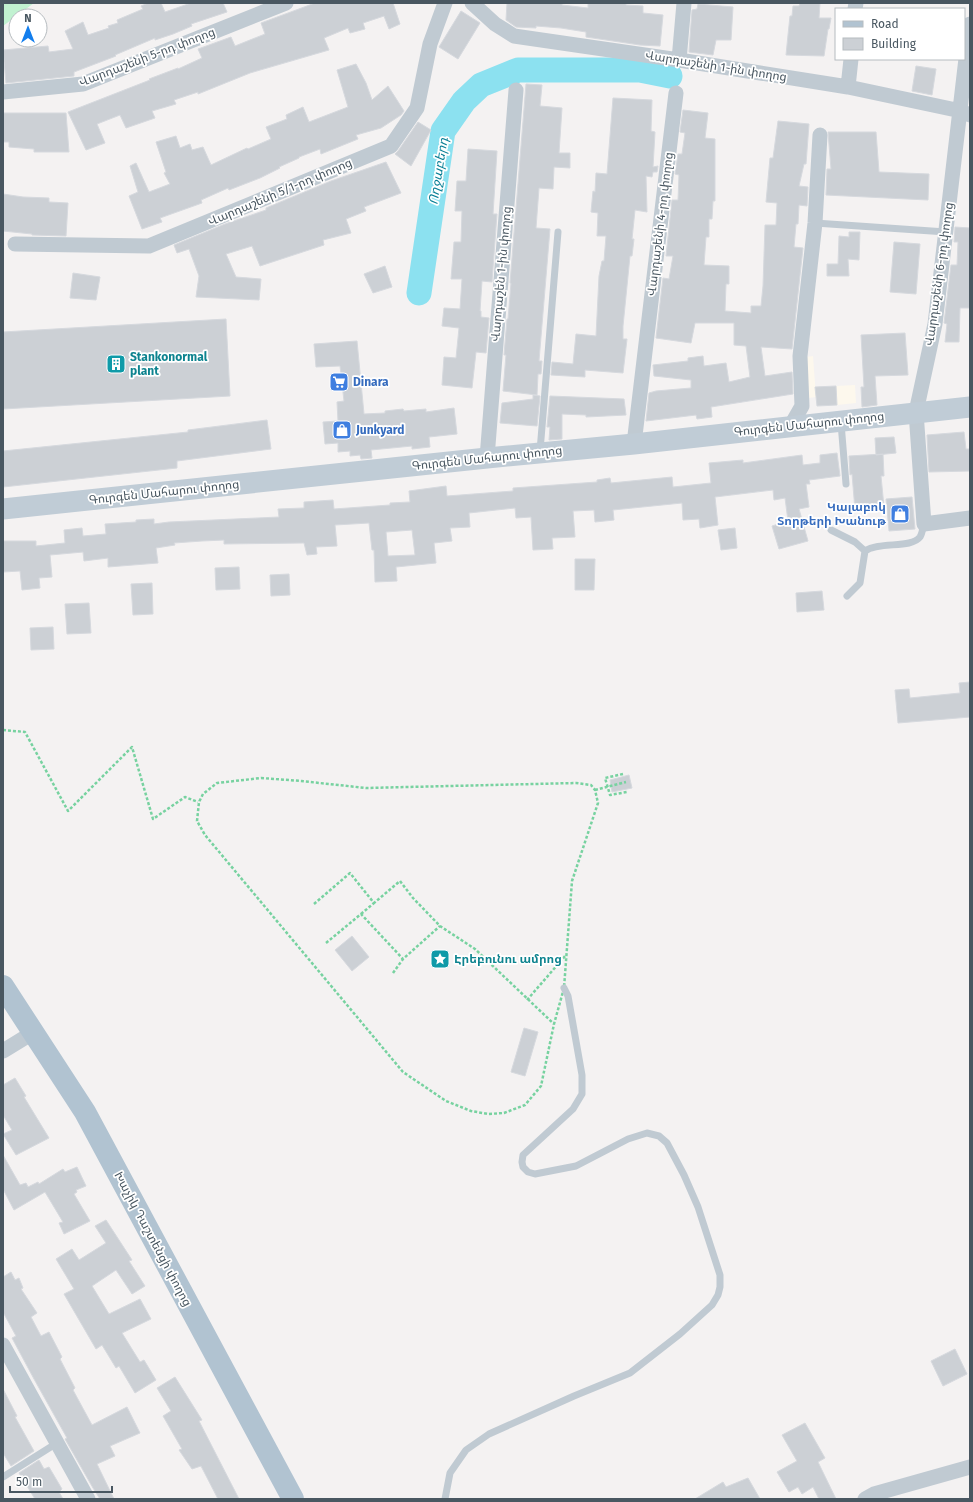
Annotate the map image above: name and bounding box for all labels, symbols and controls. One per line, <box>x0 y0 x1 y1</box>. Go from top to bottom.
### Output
north arrow <box>8 8 48 48</box>
legend <box>835 8 965 60</box>
text: N <box>24 12 32 25</box>
text: Road <box>871 17 899 31</box>
street label: Վարդաշենի 5-րդ փողոց <box>77 25 217 89</box>
text: Building <box>871 37 917 51</box>
street label: Վարդաշենի 1-ին փողոց <box>644 48 788 84</box>
water label: Ողջաբերդ <box>425 136 452 206</box>
street label: Վարդաշենի 4-րդ փողոց <box>644 151 676 297</box>
street label: Վարդաշենի 5/1-րդ փողոց <box>206 155 354 229</box>
street label: Վարդաշենի 6-րդ փողոց <box>922 201 956 347</box>
street label: Վարդաշեն 1-ին փողոց <box>488 206 514 342</box>
place label: Stankonormal plant <box>130 350 208 378</box>
building icon: Stankonormal plant <box>105 353 127 375</box>
supermarket icon: Dinara <box>328 371 350 393</box>
place label: Dinara <box>353 375 389 389</box>
street label: Գուրգեն Մահարու փողոց <box>733 409 885 439</box>
shop icon: Junkyard <box>331 419 353 441</box>
place label: Junkyard <box>355 423 404 437</box>
street label: Գուրգեն Մահարու փողոց <box>411 443 563 473</box>
street label: Գուրգեն Մահարու փողոց <box>88 477 240 507</box>
place label: Կալաբոկ Տորթերի Խանութ <box>777 500 887 528</box>
shop icon: Կալաբոկ Տորթերի Խանութ <box>889 503 911 525</box>
place icon: Էրեբունու ամրոց <box>429 948 451 970</box>
place label: Էրեբունու ամրոց <box>454 952 562 966</box>
street label: Խաչիկ Դաշտենցի փողոց <box>111 1169 195 1309</box>
scale bar <box>10 1468 112 1494</box>
text: 50 m <box>16 1475 42 1489</box>

